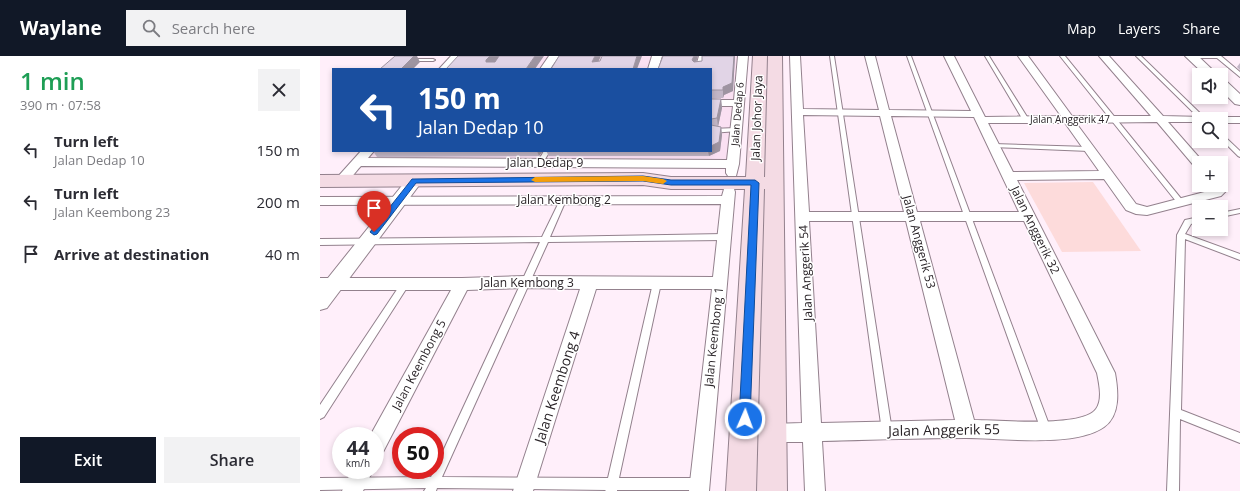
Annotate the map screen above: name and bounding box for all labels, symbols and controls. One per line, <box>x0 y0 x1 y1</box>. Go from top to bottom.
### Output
search box <box>126 10 406 46</box>
text: Waylane <box>20 15 102 41</box>
icon: search <box>140 17 162 39</box>
text: Search here <box>172 18 255 38</box>
text: Map <box>1067 19 1096 38</box>
text: Layers <box>1118 19 1160 38</box>
text: Share <box>1182 19 1220 38</box>
text: 1 min <box>20 64 85 97</box>
map controls <box>1192 68 1228 236</box>
button: sound <box>1192 68 1228 104</box>
button: close <box>258 69 300 111</box>
street label: Jalan Johor Jaya <box>746 75 766 162</box>
text: 150 m <box>418 79 501 117</box>
street label: Jalan Dedap 6 <box>727 81 747 148</box>
icon: left <box>352 84 404 136</box>
text: 390 m · 07:58 <box>20 96 101 114</box>
street label: Jalan Anggerik 47 <box>1029 112 1110 126</box>
button: search <box>1192 112 1228 148</box>
text: Jalan Dedap 10 <box>418 115 544 139</box>
text: Turn left <box>54 131 119 151</box>
icon: left <box>20 139 42 161</box>
text: 150 m <box>256 140 300 160</box>
text: Jalan Dedap 10 <box>54 151 145 169</box>
street label: Jalan Dedap 9 <box>506 154 584 171</box>
button: + <box>1192 156 1228 192</box>
street label: Jalan Anggerik 32 <box>1006 182 1064 277</box>
text: Turn left <box>54 183 119 203</box>
icon: left <box>20 191 42 213</box>
pin <box>357 191 391 232</box>
street label: Jalan Kembong 2 <box>516 191 611 208</box>
text: 200 m <box>256 192 300 212</box>
street label: Jalan Anggerik 53 <box>899 192 940 291</box>
icon: arrive <box>363 197 385 219</box>
button: − <box>1192 200 1228 236</box>
text: Jalan Keembong 23 <box>54 203 170 221</box>
street label: Jalan Anggerik 54 <box>794 225 817 322</box>
icon: arrive <box>20 243 42 265</box>
text: Arrive at destination <box>54 244 209 264</box>
text: 40 m <box>265 244 300 264</box>
street label: Jalan Kembong 3 <box>479 274 574 291</box>
street label: Jalan Keembong 1 <box>700 286 727 389</box>
street label: Jalan Keembong 5 <box>387 316 450 414</box>
street label: Jalan Keembong 4 <box>529 328 584 447</box>
position arrow <box>724 398 766 440</box>
street label: Jalan Anggerik 55 <box>886 419 1000 440</box>
speed limit sign: 50 <box>392 427 444 479</box>
text: 44 <box>347 434 369 461</box>
button: Exit <box>20 437 156 483</box>
button: Share <box>164 437 300 483</box>
text: km/h <box>346 456 370 470</box>

